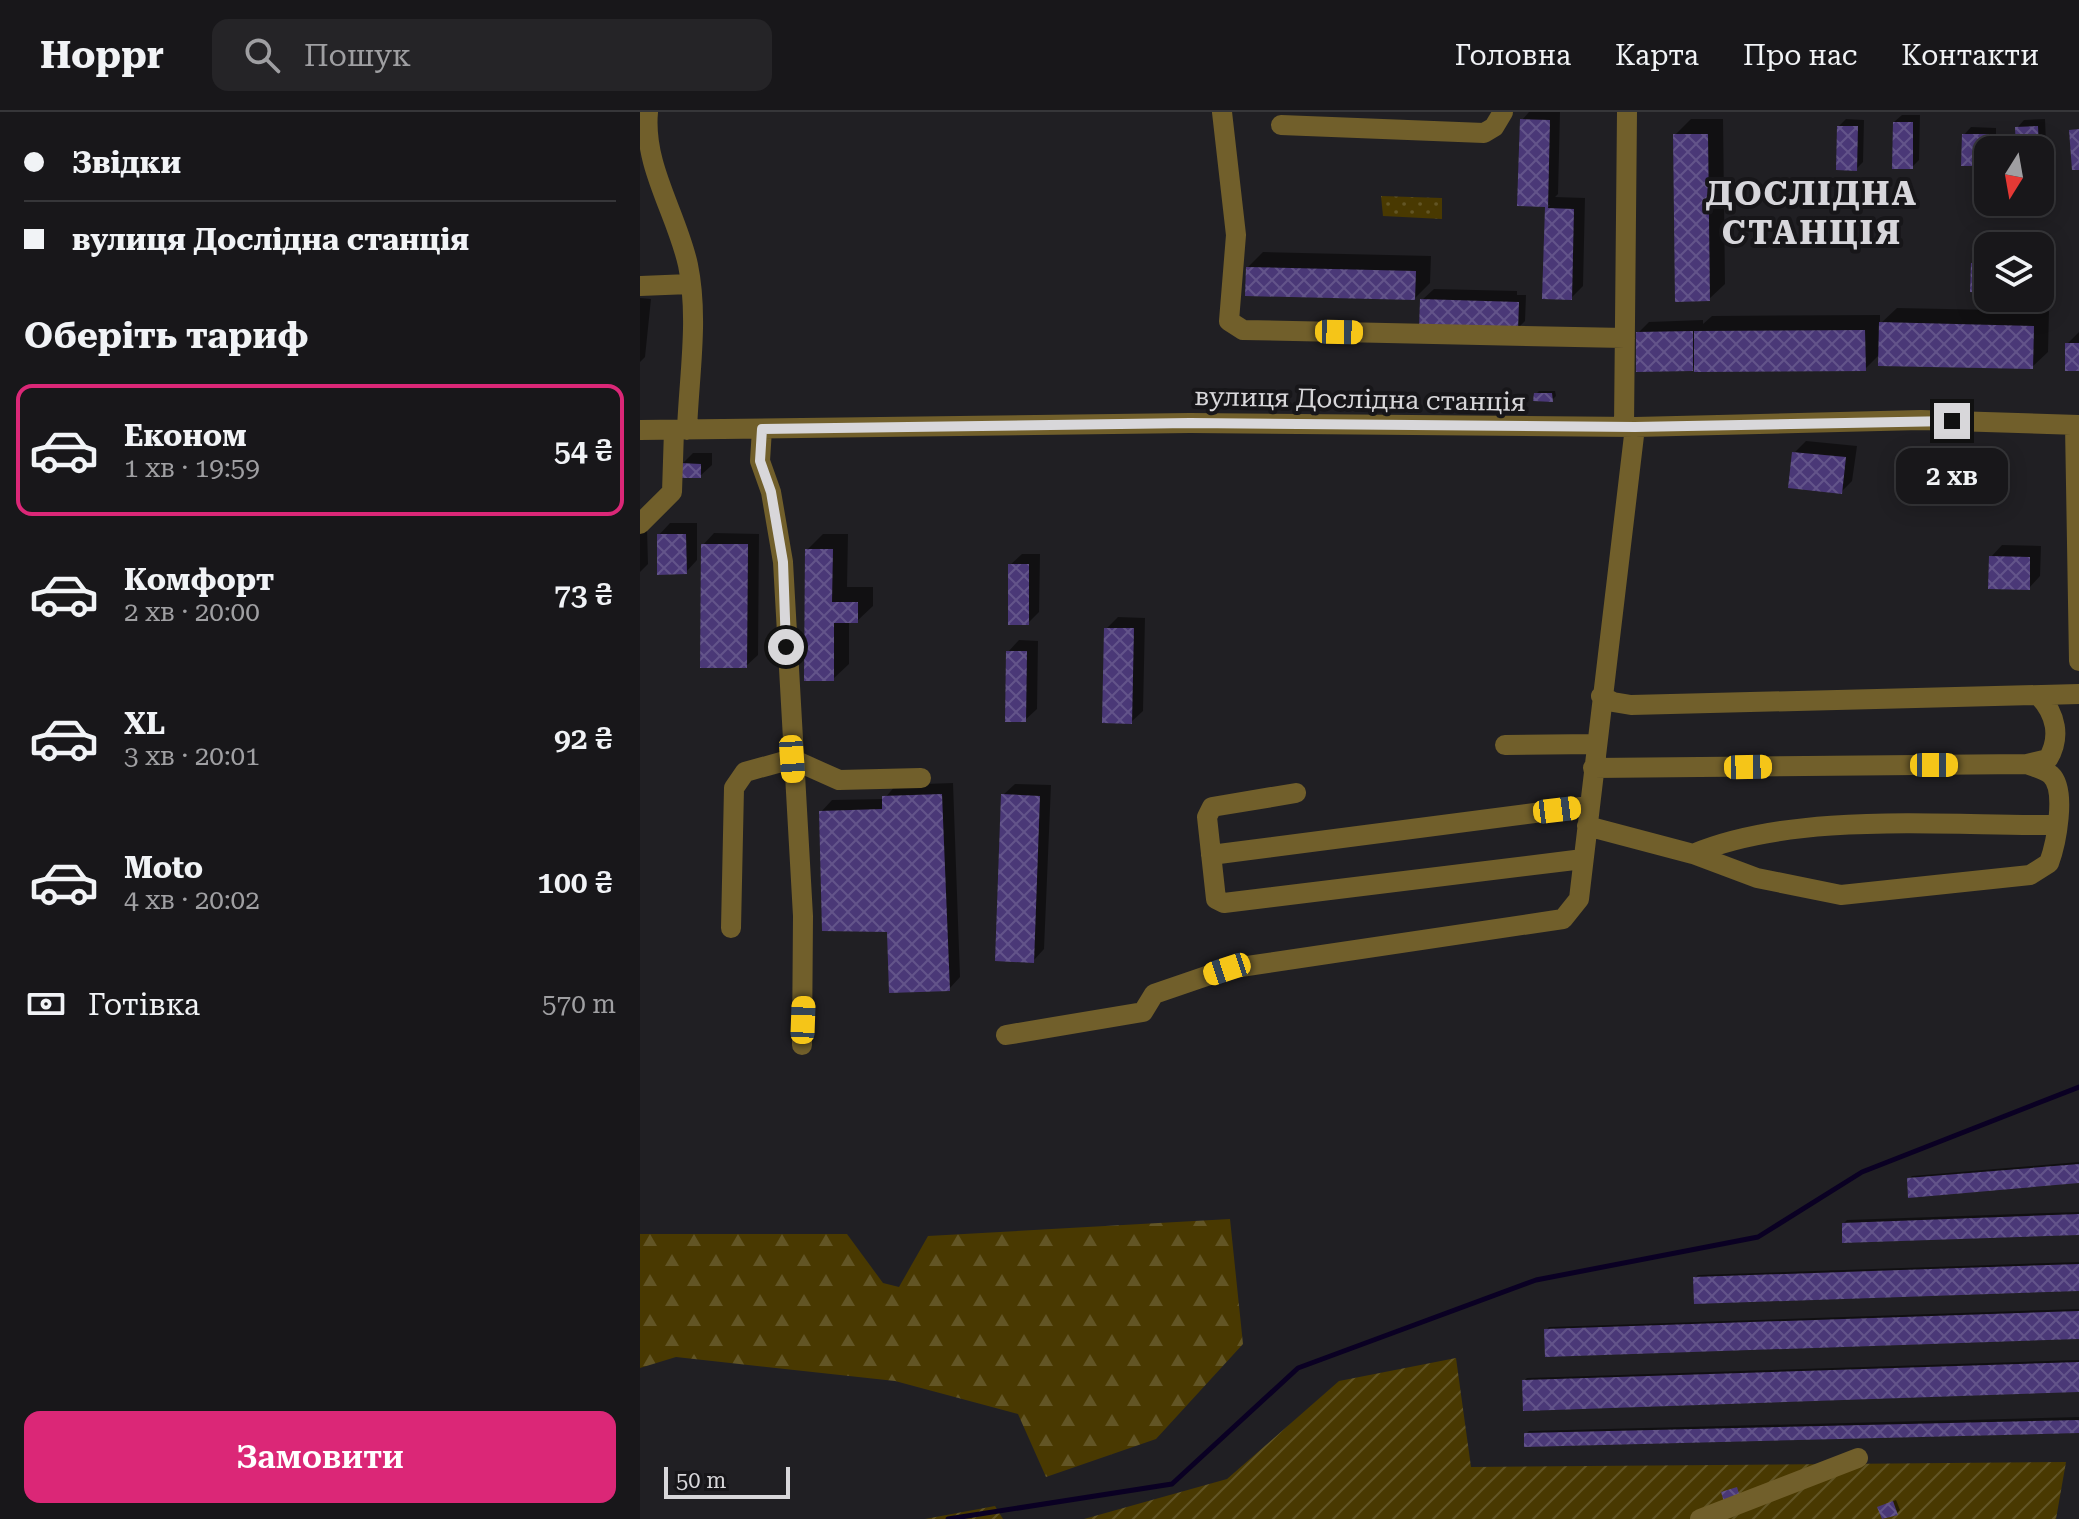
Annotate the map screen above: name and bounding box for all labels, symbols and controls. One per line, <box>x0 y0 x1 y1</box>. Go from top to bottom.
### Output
search box <box>212 19 772 91</box>
text: Hoppr <box>40 33 164 77</box>
icon: search <box>240 33 284 77</box>
text: Пошук <box>304 38 411 73</box>
text: Головна <box>1455 39 1571 72</box>
text: Карта <box>1615 39 1699 72</box>
text: Про нас <box>1743 39 1857 72</box>
text: Контакти <box>1901 39 2039 72</box>
north arrow <box>1974 136 2054 216</box>
map controls <box>1974 136 2054 312</box>
text: Звідки <box>72 145 181 180</box>
district label: ДОСЛІДНА СТАНЦІЯ <box>1706 173 1918 252</box>
text: вулиця Дослідна станція <box>72 222 469 257</box>
button: layers <box>1974 232 2054 312</box>
text: Оберіть тариф <box>24 315 309 357</box>
car <box>1315 320 1363 344</box>
street label: вулиця Дослідна станція <box>1194 381 1526 417</box>
route end <box>1934 403 1970 439</box>
icon: car <box>28 414 100 486</box>
text: Економ <box>124 418 247 453</box>
text: 54 ₴ <box>554 433 612 468</box>
callout: 2 хв <box>1896 449 2008 505</box>
text: 1 хв · 19:59 <box>124 453 260 483</box>
text: 2 хв <box>1926 461 1978 491</box>
icon: car <box>28 558 100 630</box>
text: Комфорт <box>124 562 274 597</box>
text: 73 ₴ <box>554 577 612 612</box>
text: 2 хв · 20:00 <box>124 597 260 627</box>
route start <box>768 629 804 665</box>
icon: car <box>28 702 100 774</box>
text: XL <box>124 706 165 741</box>
text: 92 ₴ <box>554 721 612 756</box>
car <box>778 734 806 784</box>
text: 3 хв · 20:01 <box>124 741 260 771</box>
car <box>1910 753 1958 777</box>
car <box>1724 755 1772 779</box>
car <box>1532 795 1582 825</box>
icon: car <box>28 846 100 918</box>
text: Moto <box>124 850 203 885</box>
text: 100 ₴ <box>537 865 612 900</box>
text: 4 хв · 20:02 <box>124 885 260 915</box>
car <box>1200 950 1254 988</box>
icon: cash <box>24 982 68 1026</box>
text: Готівка <box>88 987 200 1022</box>
text: 570 m <box>542 989 616 1019</box>
car <box>790 996 816 1044</box>
button: Замовити <box>24 1411 616 1503</box>
scale bar <box>664 1463 790 1499</box>
text: 50 m <box>676 1468 726 1493</box>

